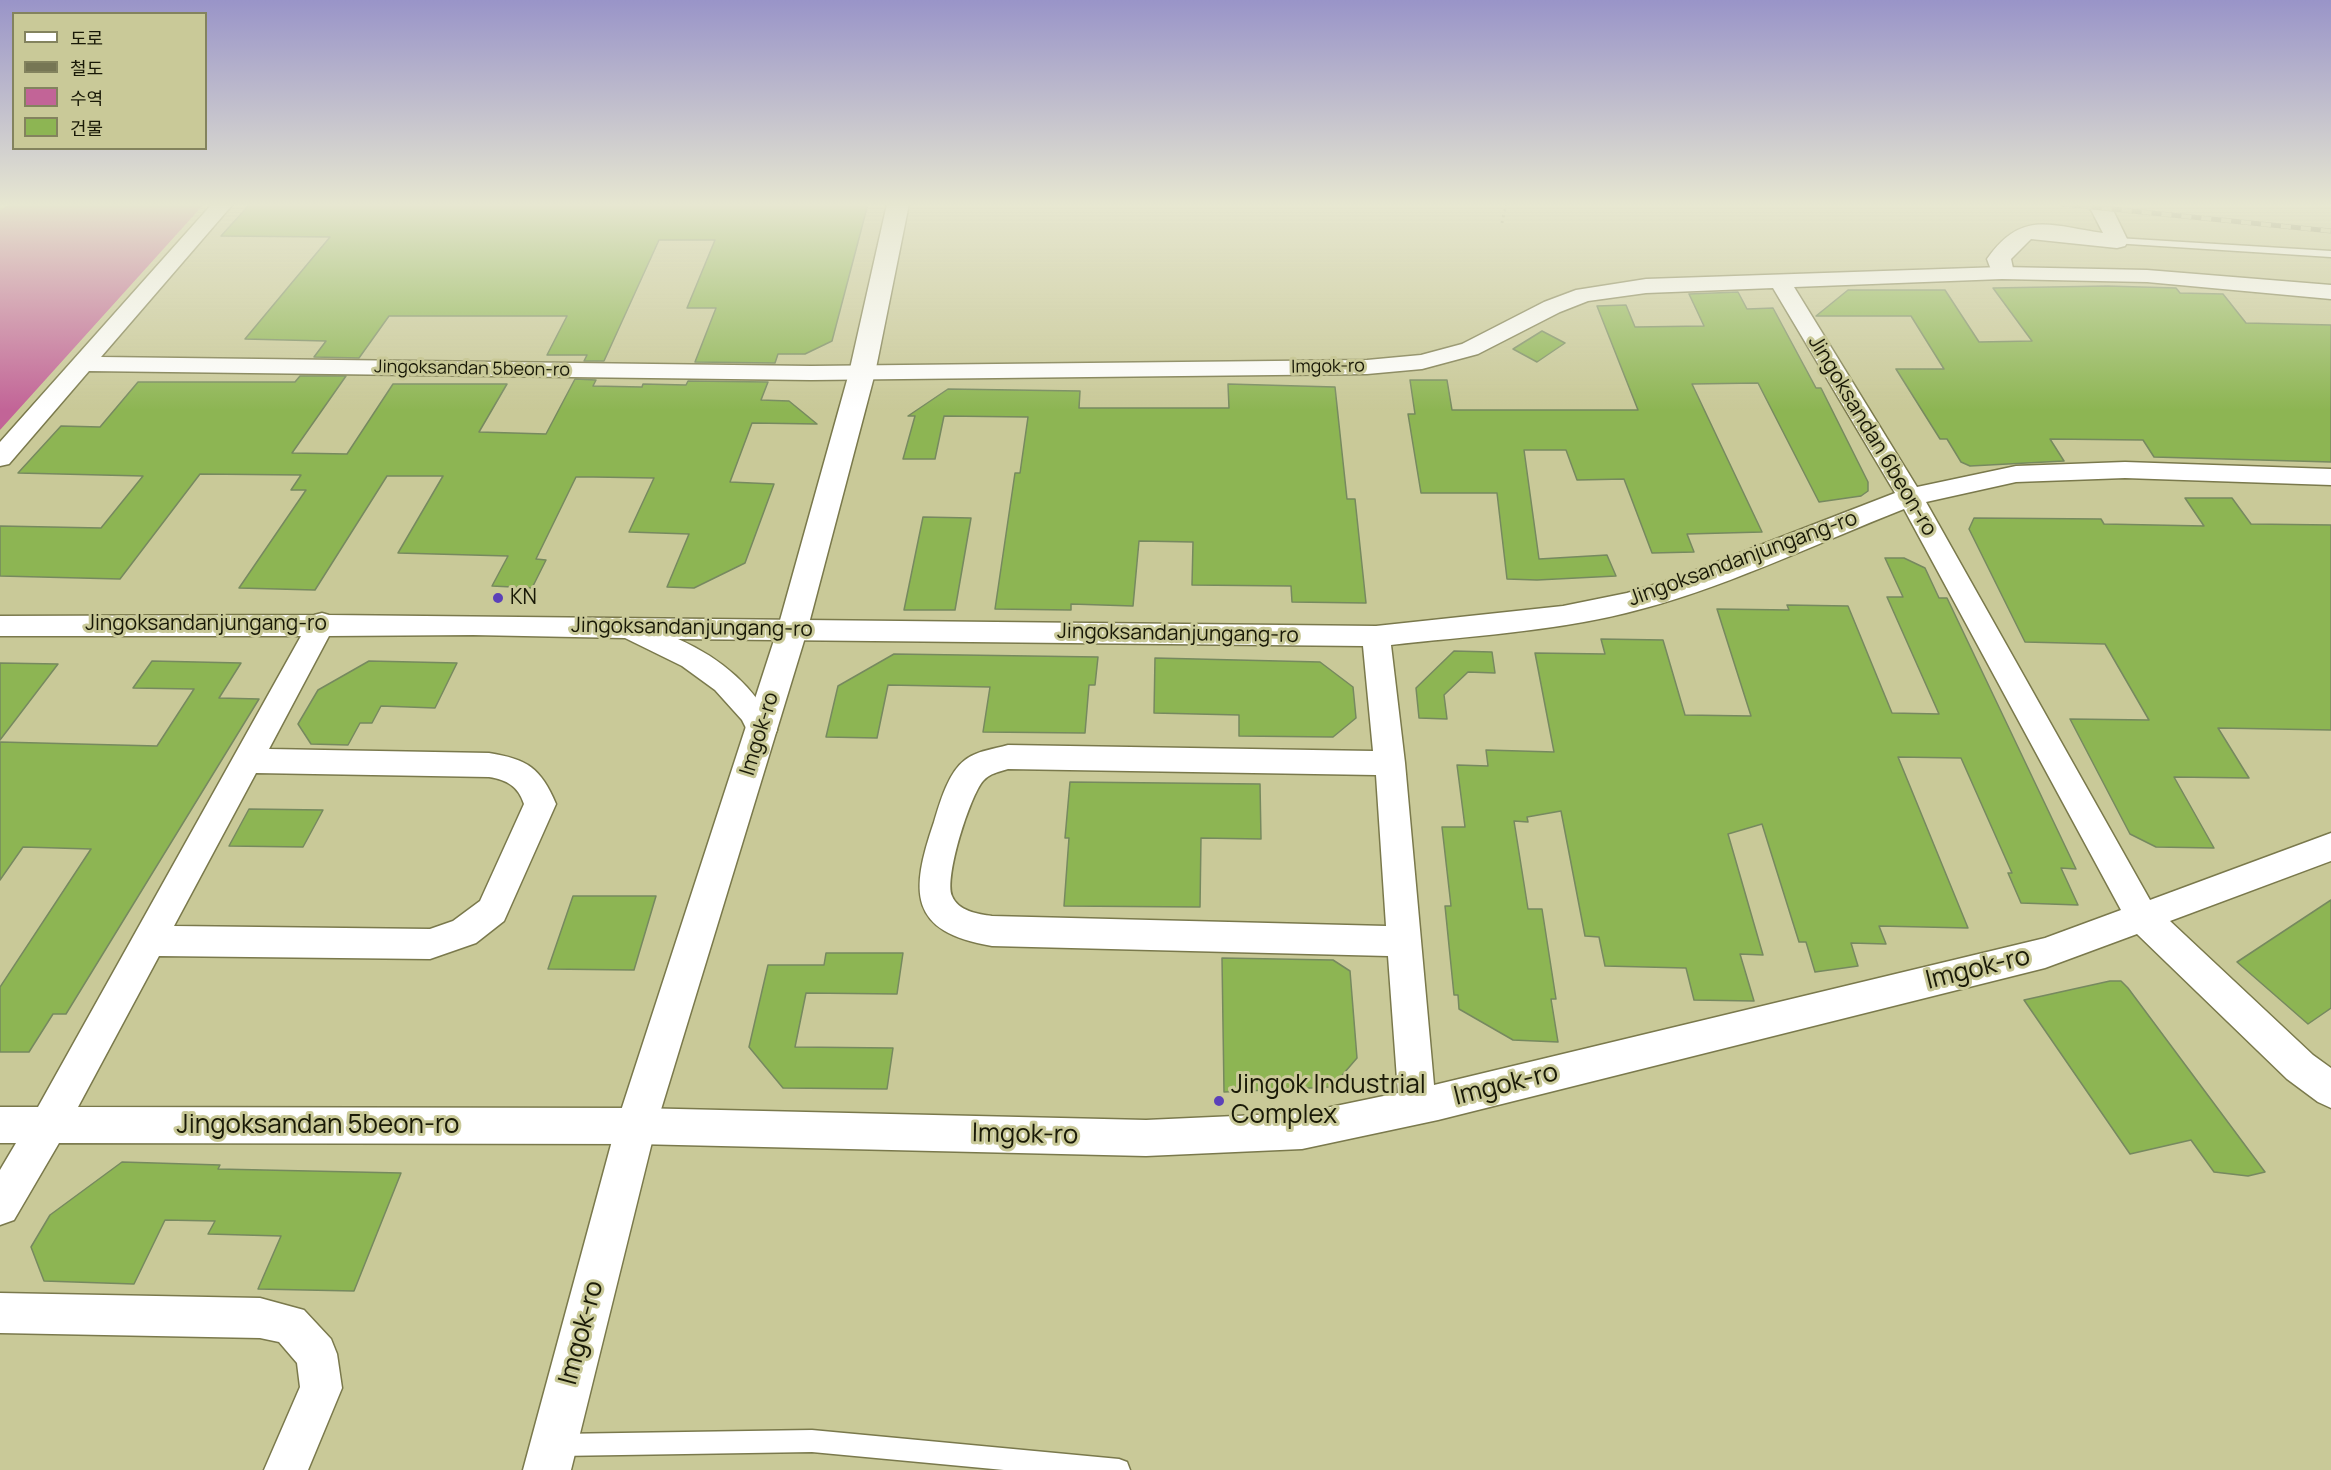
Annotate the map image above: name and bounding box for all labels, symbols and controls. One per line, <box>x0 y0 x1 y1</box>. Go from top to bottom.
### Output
legend <box>12 12 207 150</box>
text: 도로 <box>70 26 103 50</box>
text: 철도 <box>70 56 103 80</box>
text: 수역 <box>70 86 103 110</box>
text: 건물 <box>70 116 103 140</box>
street label: Jingoksandan 6beon-ro <box>1802 331 1942 541</box>
street label: Jingoksandan 5beon-ro <box>374 356 570 382</box>
street label: Imgok-ro <box>1291 356 1365 378</box>
street label: Jingoksandanjungang-ro <box>1625 506 1861 612</box>
place label: KN <box>510 585 537 611</box>
marker: KN <box>491 591 505 605</box>
street label: Jingoksandanjungang-ro <box>85 611 327 637</box>
street label: Jingoksandanjungang-ro <box>571 613 813 643</box>
street label: Jingoksandanjungang-ro <box>1057 619 1299 649</box>
street label: Imgok-ro <box>735 689 785 779</box>
street label: Imgok-ro <box>1923 941 2033 997</box>
street label: Imgok-ro <box>1451 1057 1561 1113</box>
place label: Jingok Industrial Complex <box>1231 1070 1426 1132</box>
marker: Jingok Industrial Complex <box>1212 1094 1226 1108</box>
street label: Jingoksandan 5beon-ro <box>177 1110 459 1142</box>
street label: Imgok-ro <box>972 1118 1078 1152</box>
street label: Imgok-ro <box>553 1278 611 1388</box>

